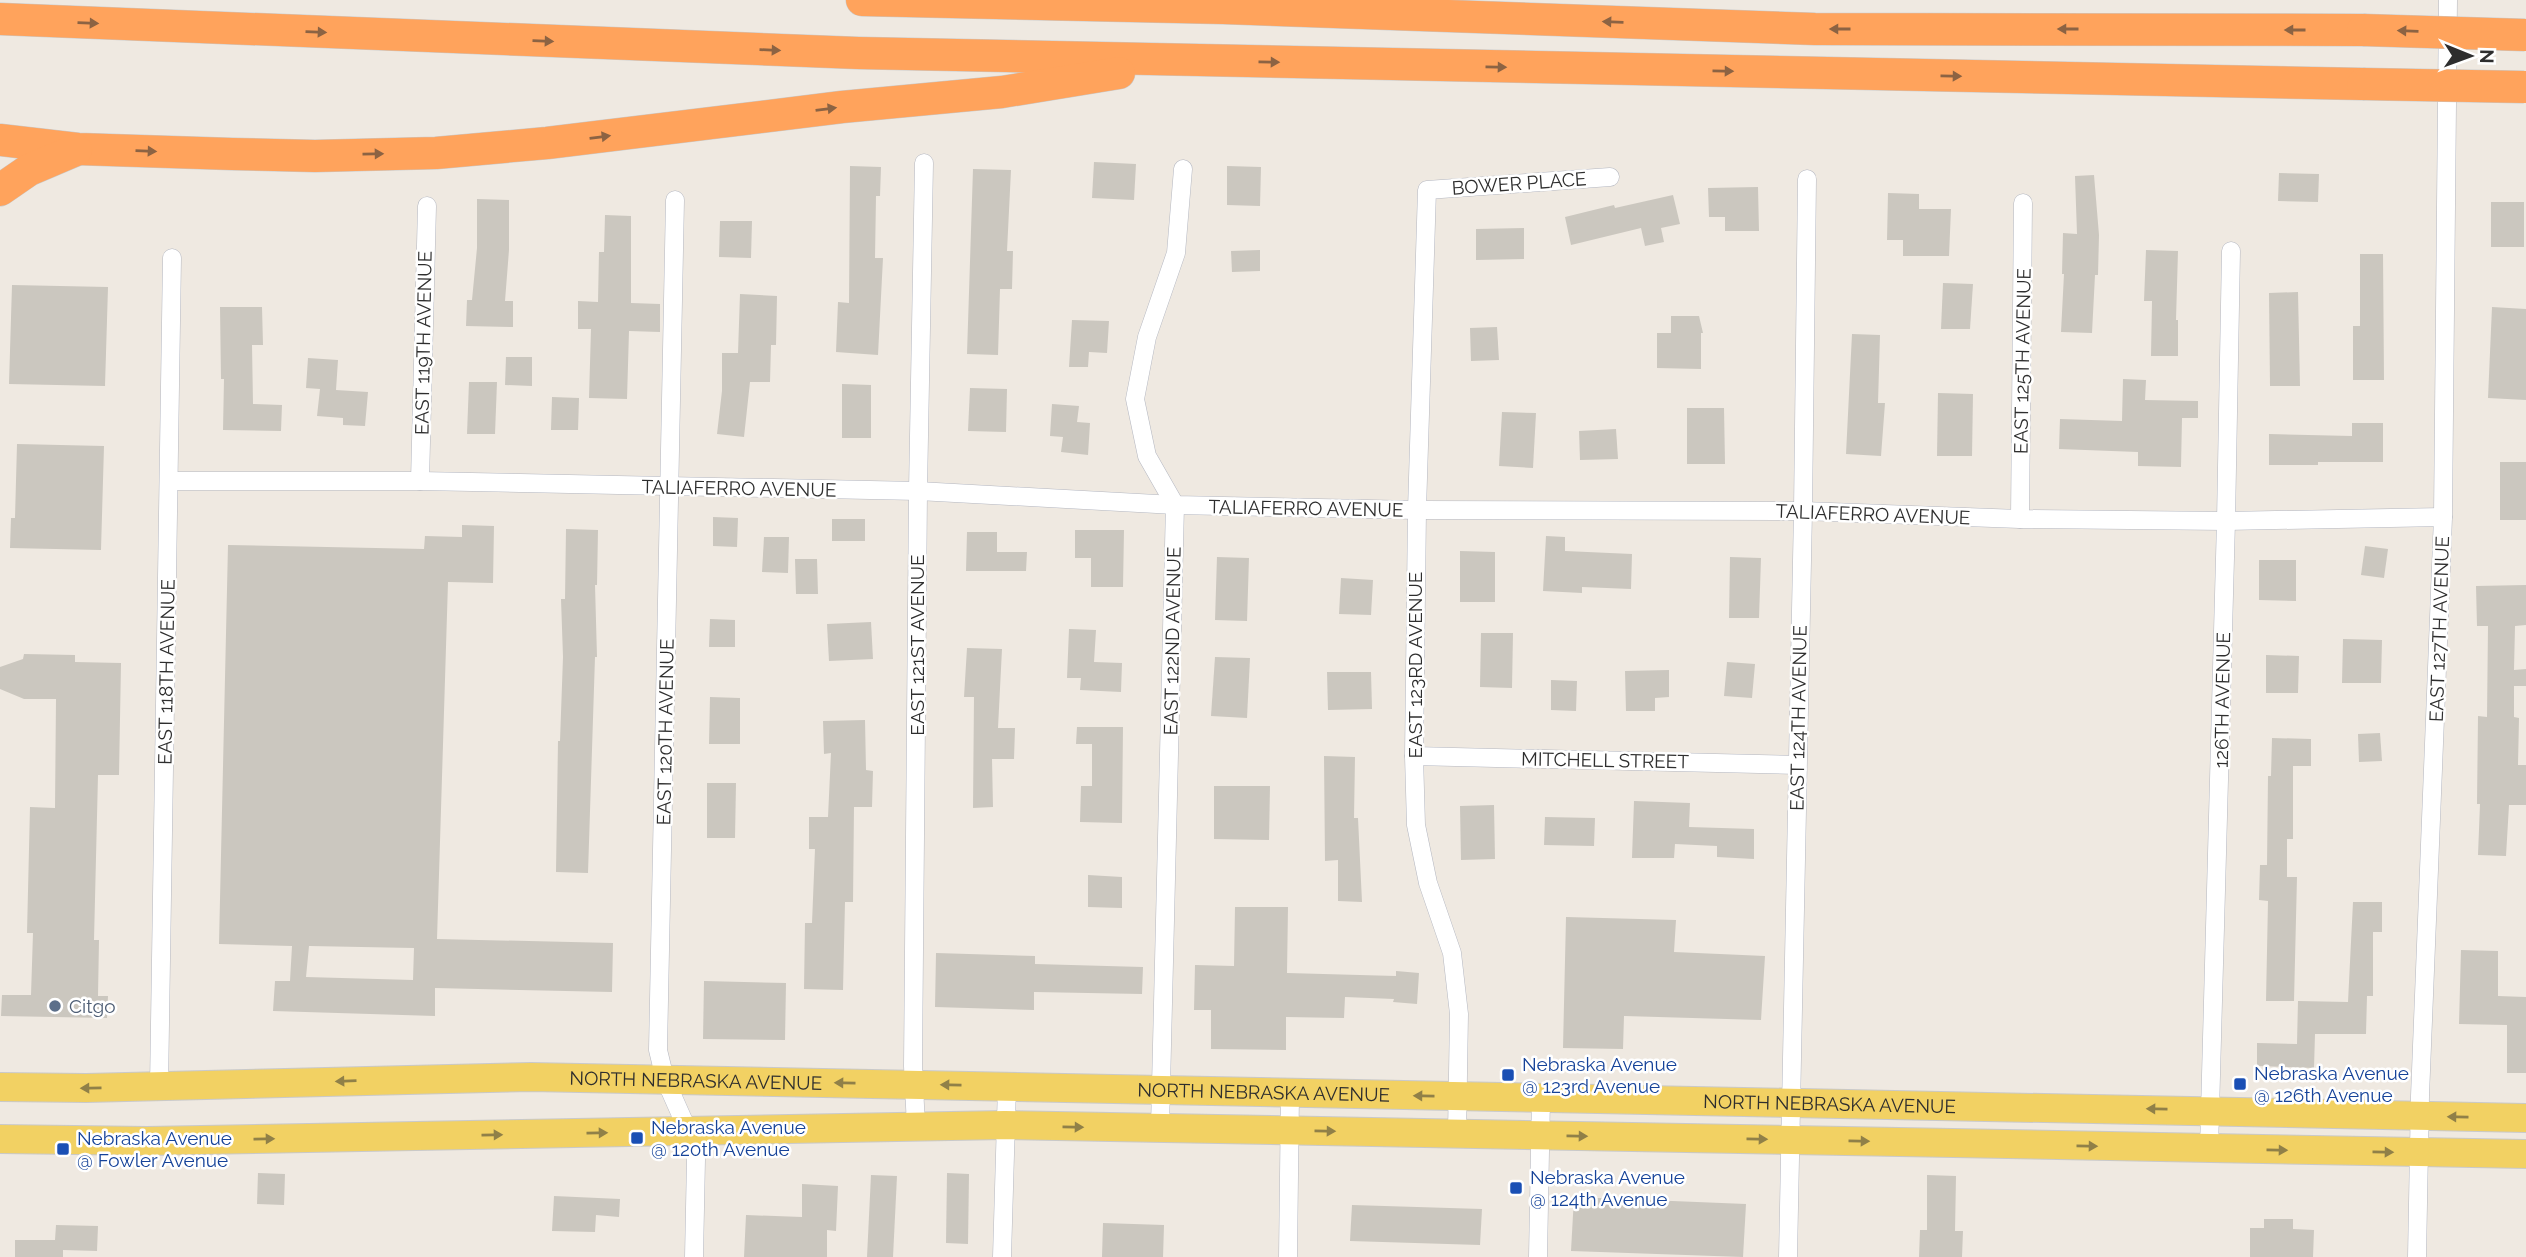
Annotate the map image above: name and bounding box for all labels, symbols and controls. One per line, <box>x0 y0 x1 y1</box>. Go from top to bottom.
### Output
one-way arrow <box>1602 16 1624 27</box>
one-way arrow <box>78 17 100 28</box>
north arrow <box>2435 21 2505 91</box>
one-way arrow <box>1829 23 1851 35</box>
one-way arrow <box>2056 23 2078 35</box>
one-way arrow <box>2284 24 2306 36</box>
one-way arrow <box>305 26 327 37</box>
one-way arrow <box>2397 26 2419 37</box>
one-way arrow <box>532 35 554 46</box>
one-way arrow <box>760 44 782 55</box>
text: N <box>2476 49 2498 64</box>
one-way arrow <box>1258 56 1280 68</box>
one-way arrow <box>1485 61 1507 72</box>
one-way arrow <box>1713 65 1735 77</box>
one-way arrow <box>1940 70 1962 81</box>
one-way arrow <box>815 104 837 115</box>
one-way arrow <box>589 132 611 143</box>
one-way arrow <box>135 146 157 157</box>
one-way arrow <box>363 149 385 160</box>
street label: BOWER PLACE <box>1451 167 1587 199</box>
street label: EAST 119TH AVENUE <box>410 251 436 435</box>
street label: EAST 125TH AVENUE <box>2009 268 2035 454</box>
street label: TALIAFERRO AVENUE <box>641 475 837 501</box>
street label: TALIAFERRO AVENUE <box>1208 495 1404 521</box>
street label: TALIAFERRO AVENUE <box>1775 500 1971 528</box>
street label: EAST 127TH AVENUE <box>2425 536 2453 722</box>
street label: EAST 122ND AVENUE <box>1159 546 1185 736</box>
street label: EAST 121ST AVENUE <box>906 554 928 736</box>
street label: EAST 123RD AVENUE <box>1404 572 1426 758</box>
street label: EAST 118TH AVENUE <box>153 579 179 765</box>
street label: EAST 124TH AVENUE <box>1785 625 1811 811</box>
street label: 126TH AVENUE <box>2210 632 2234 768</box>
street label: EAST 120TH AVENUE <box>652 638 678 826</box>
street label: MITCHELL STREET <box>1521 748 1689 772</box>
place label: Citgo <box>69 995 115 1017</box>
marker: Citgo <box>47 998 63 1014</box>
place label: Nebraska Avenue @ 123rd Avenue <box>1522 1053 1677 1097</box>
place label: Nebraska Avenue @ 126th Avenue <box>2254 1062 2409 1106</box>
street label: NORTH NEBRASKA AVENUE <box>569 1067 822 1094</box>
marker: Nebraska Avenue @ 123rd Avenue <box>1500 1067 1516 1083</box>
one-way arrow <box>335 1076 357 1087</box>
marker: Nebraska Avenue @ 126th Avenue <box>2232 1076 2248 1092</box>
one-way arrow <box>834 1077 856 1088</box>
street label: NORTH NEBRASKA AVENUE <box>1137 1078 1390 1106</box>
one-way arrow <box>940 1079 962 1091</box>
one-way arrow <box>80 1082 102 1094</box>
one-way arrow <box>1413 1090 1435 1102</box>
street label: NORTH NEBRASKA AVENUE <box>1703 1090 1956 1117</box>
one-way arrow <box>2146 1103 2168 1114</box>
one-way arrow <box>2447 1111 2469 1122</box>
place label: Nebraska Avenue @ 120th Avenue <box>651 1116 806 1160</box>
one-way arrow <box>1063 1121 1085 1133</box>
one-way arrow <box>1315 1125 1337 1137</box>
place label: Nebraska Avenue @ Fowler Avenue <box>77 1127 232 1171</box>
one-way arrow <box>586 1127 608 1139</box>
one-way arrow <box>481 1129 503 1141</box>
marker: Nebraska Avenue @ 120th Avenue <box>629 1130 645 1146</box>
one-way arrow <box>1567 1130 1589 1142</box>
one-way arrow <box>253 1133 275 1145</box>
one-way arrow <box>1746 1134 1768 1145</box>
one-way arrow <box>1848 1136 1870 1147</box>
one-way arrow <box>2076 1140 2098 1152</box>
marker: Nebraska Avenue @ Fowler Avenue <box>55 1141 71 1157</box>
one-way arrow <box>2267 1144 2289 1156</box>
one-way arrow <box>2373 1146 2395 1158</box>
place label: Nebraska Avenue @ 124th Avenue <box>1530 1166 1685 1210</box>
marker: Nebraska Avenue @ 124th Avenue <box>1508 1180 1524 1196</box>

